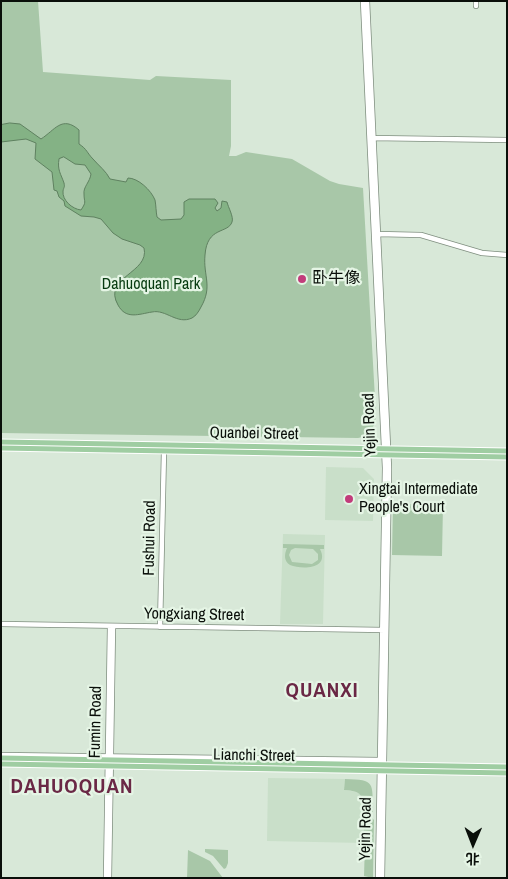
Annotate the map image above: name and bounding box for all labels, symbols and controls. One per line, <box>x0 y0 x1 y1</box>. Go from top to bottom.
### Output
place label: 卧牛像 <box>312 269 360 289</box>
marker: 卧牛像 <box>296 273 308 285</box>
park label: Dahuoquan Park <box>102 275 200 295</box>
street label: Yejin Road <box>359 393 381 457</box>
street label: Quanbei Street <box>209 424 299 444</box>
place label: Xingtai Intermediate People's Court <box>359 480 478 518</box>
marker: Xingtai Intermediate People's Court <box>343 493 355 505</box>
street label: Fushui Road <box>140 500 160 576</box>
street label: Yongxiang Street <box>144 605 244 625</box>
district label: QUANXI <box>285 678 359 704</box>
street label: Fumin Road <box>86 686 106 758</box>
street label: Lianchi Street <box>213 746 295 766</box>
district label: DAHUOQUAN <box>9 774 135 800</box>
street label: Yejin Road <box>356 797 376 861</box>
north arrow <box>448 819 498 869</box>
text: 北 <box>466 850 480 868</box>

